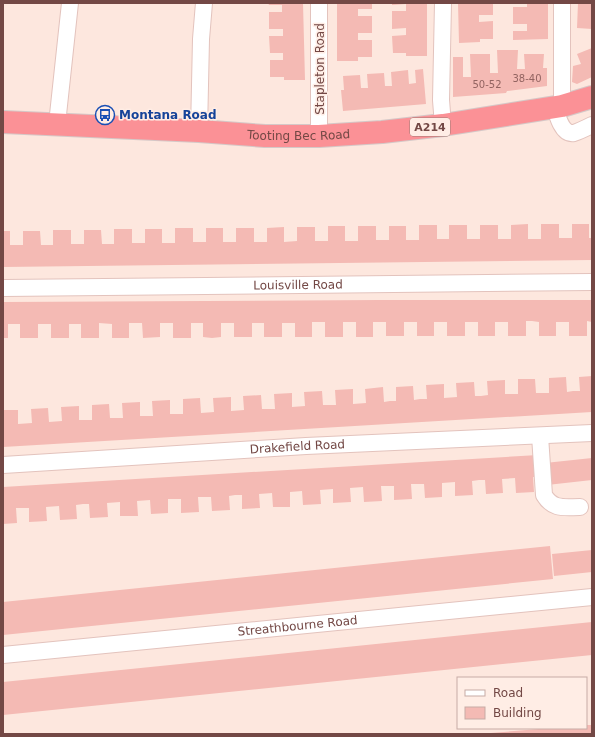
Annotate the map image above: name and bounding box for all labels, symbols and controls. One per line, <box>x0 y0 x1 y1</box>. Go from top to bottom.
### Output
street label: Stapleton Road <box>313 23 327 115</box>
house number: 38-40 <box>512 73 542 84</box>
house number: 50-52 <box>472 79 502 90</box>
bus stop icon: Montana Road <box>94 104 116 126</box>
place label: Montana Road <box>119 108 217 122</box>
road number: A214 <box>410 118 450 136</box>
street label: Tooting Bec Road <box>245 127 351 143</box>
street label: Louisville Road <box>253 278 343 292</box>
street label: Drakefield Road <box>249 437 345 457</box>
street label: Streathbourne Road <box>237 613 358 639</box>
legend <box>457 677 587 729</box>
text: Road <box>493 686 523 700</box>
text: Building <box>493 706 542 720</box>

